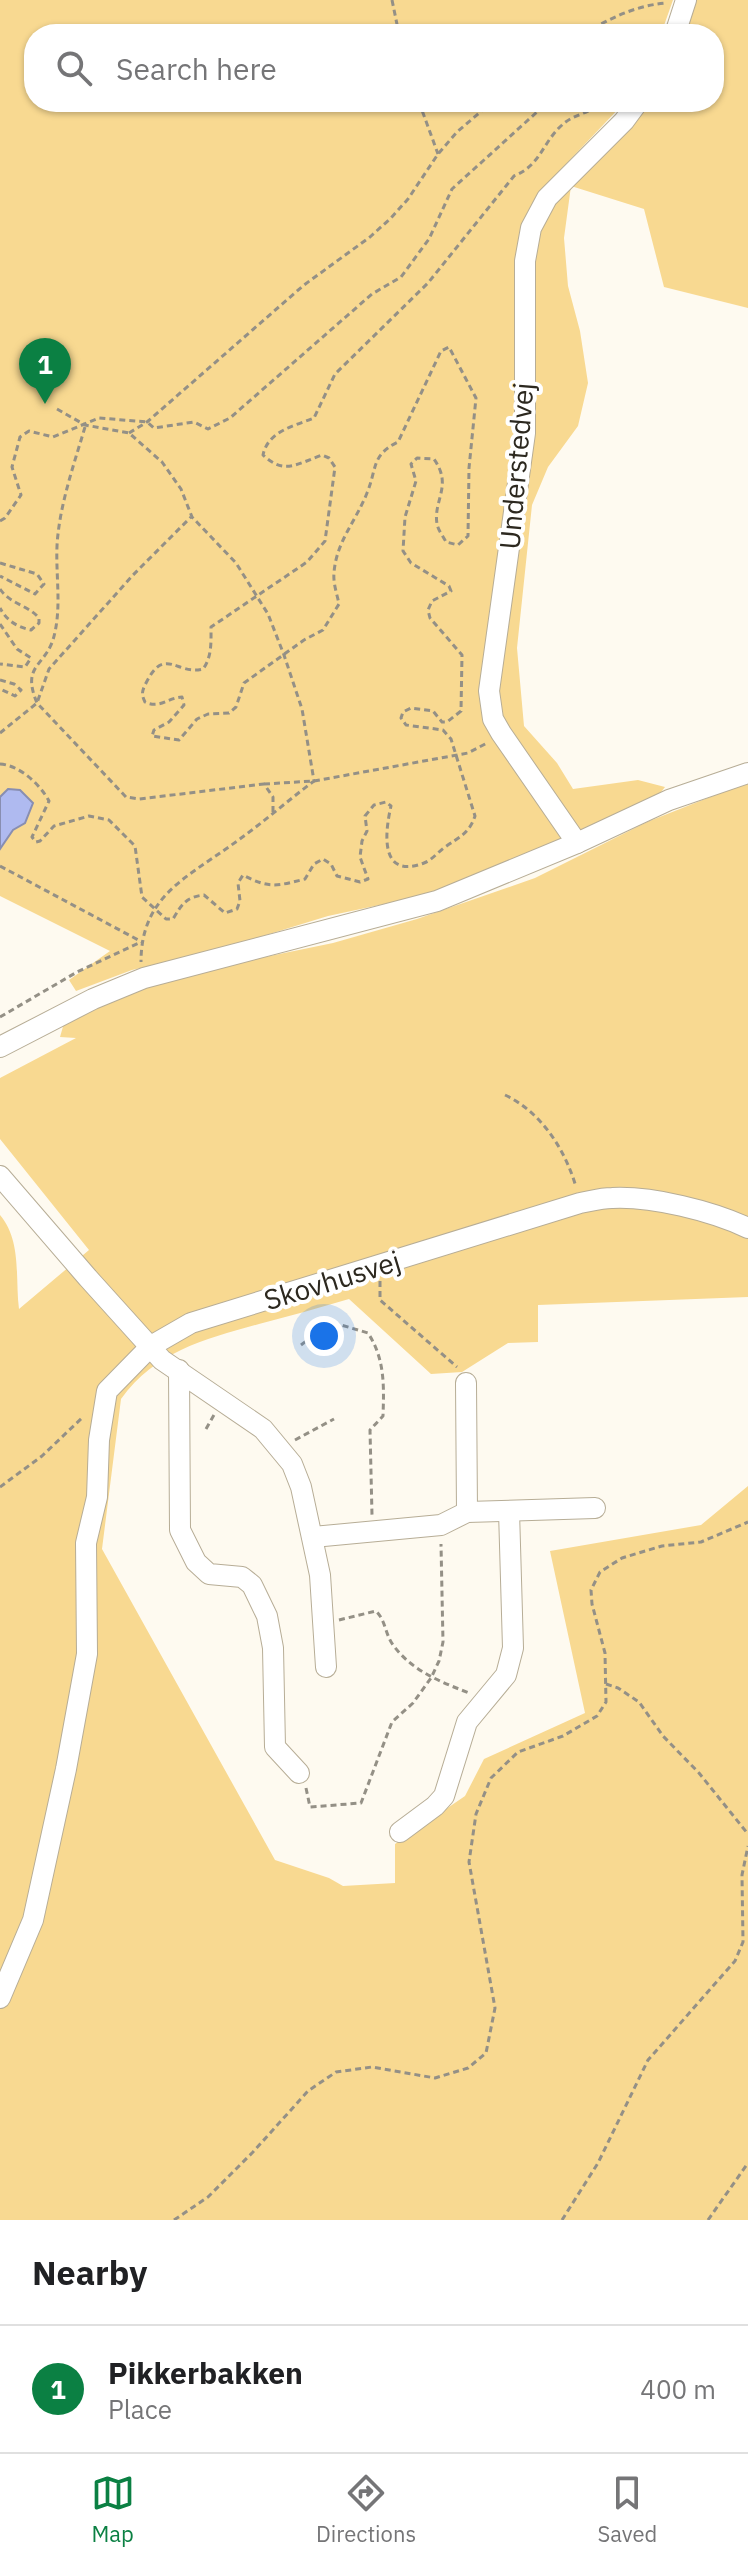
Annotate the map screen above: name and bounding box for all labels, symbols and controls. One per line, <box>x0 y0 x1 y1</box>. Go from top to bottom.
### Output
search box <box>24 24 724 112</box>
icon: search <box>52 46 96 90</box>
text: Search here <box>116 49 277 88</box>
pin: 1 <box>19 338 71 404</box>
street label: Understedvej <box>490 381 542 551</box>
street label: Skovhusvej <box>259 1242 405 1318</box>
your location <box>304 1316 344 1356</box>
text: Nearby <box>32 2250 147 2294</box>
text: Pikkerbakken <box>108 2353 303 2392</box>
text: 1 <box>50 2372 66 2406</box>
text: 400 m <box>640 2372 716 2406</box>
text: Place <box>108 2392 172 2426</box>
tab: Map <box>91 2471 135 2548</box>
tab: Directions <box>316 2471 416 2548</box>
tab: Saved <box>597 2471 657 2548</box>

